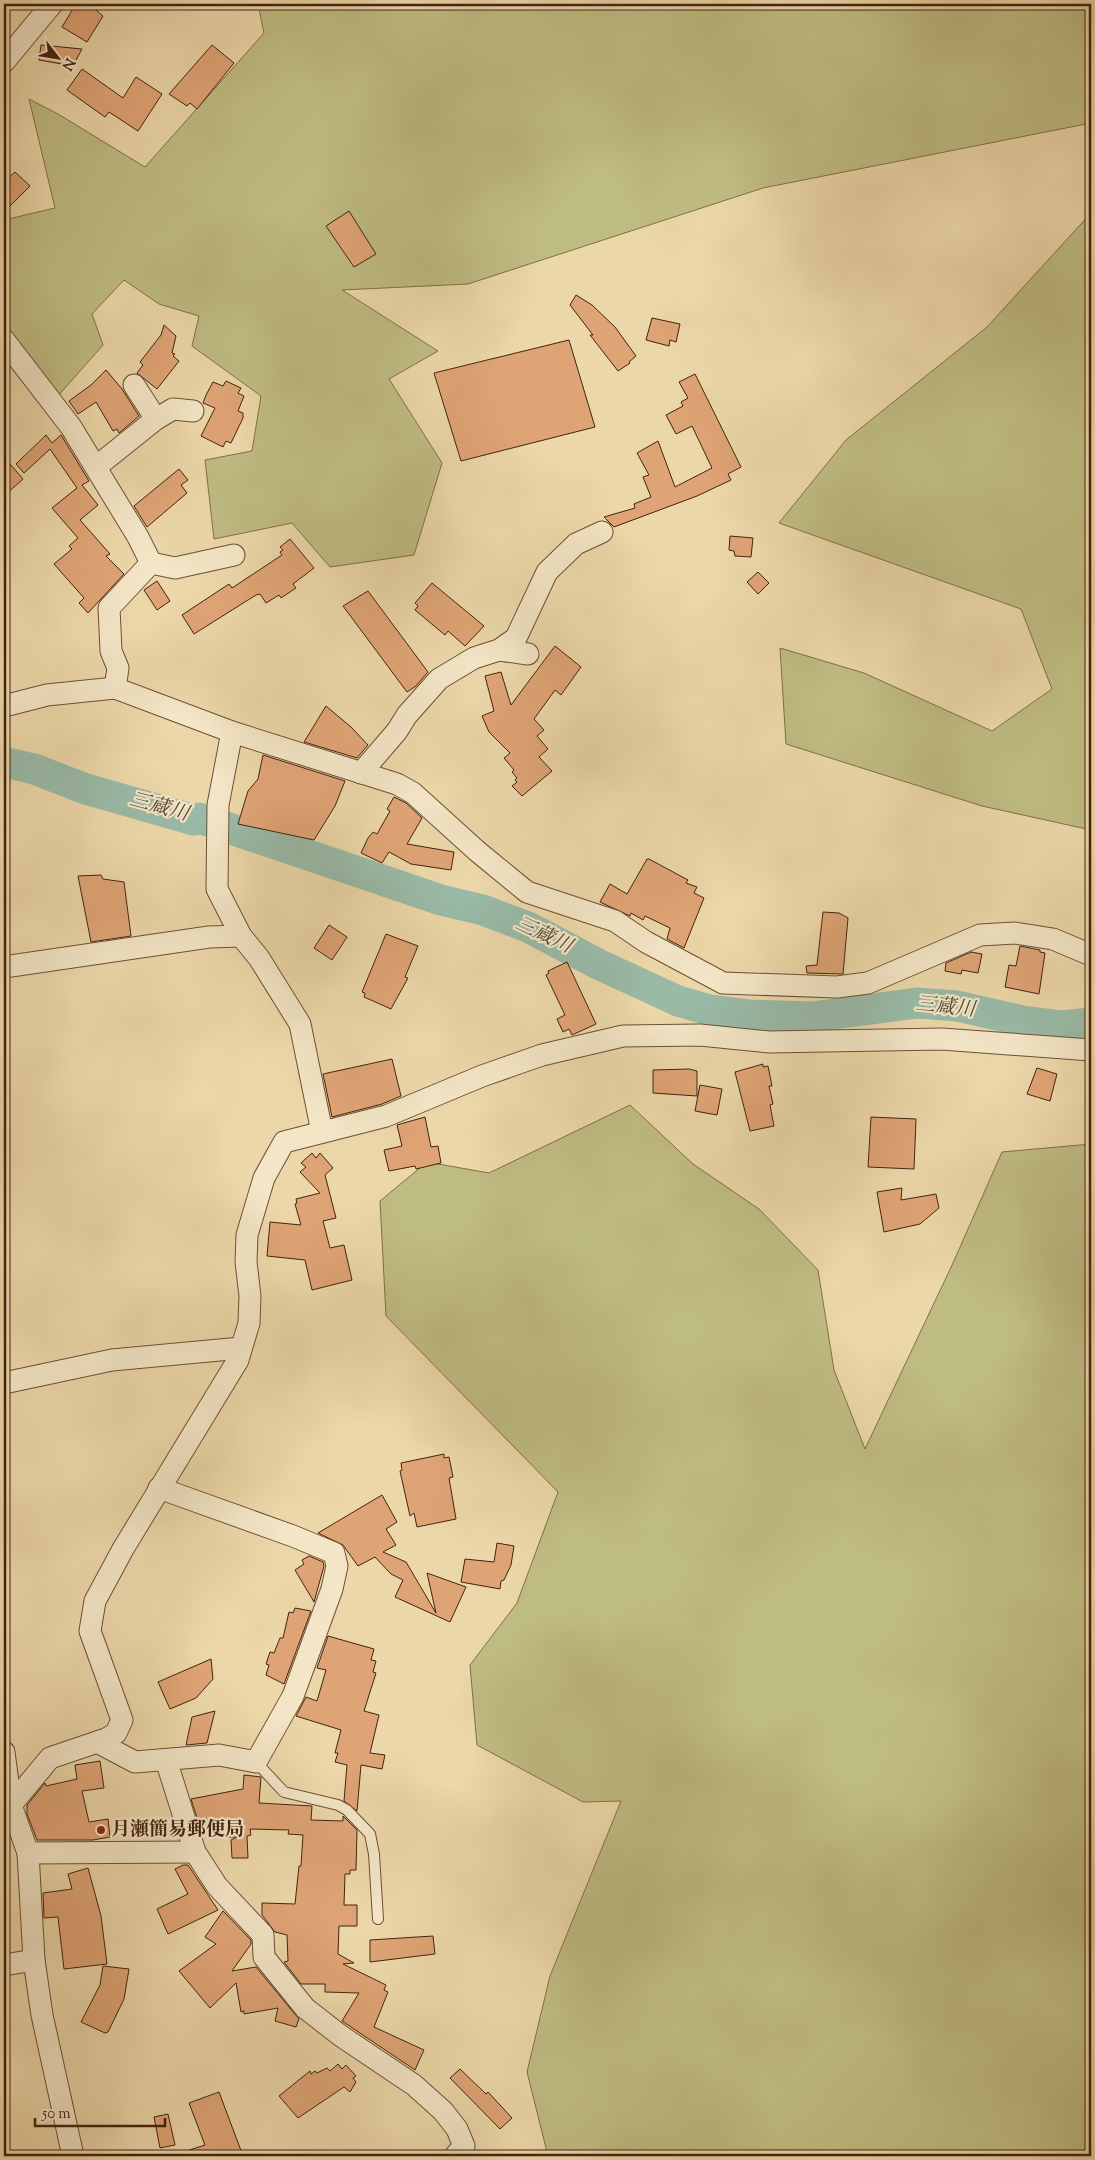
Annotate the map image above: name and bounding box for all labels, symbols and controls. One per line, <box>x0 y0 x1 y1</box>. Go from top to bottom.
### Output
north arrow <box>32 32 82 82</box>
text: N <box>56 54 79 74</box>
water label: 三蔵川 <box>126 786 194 830</box>
water label: 三蔵川 <box>510 910 578 963</box>
water label: 三蔵川 <box>914 990 978 1026</box>
place label: 月瀬簡易郵便局 <box>111 1817 244 1844</box>
marker: 月瀬簡易郵便局 <box>95 1824 107 1836</box>
scale bar <box>35 2095 165 2127</box>
text: 50 m <box>41 2104 71 2125</box>

